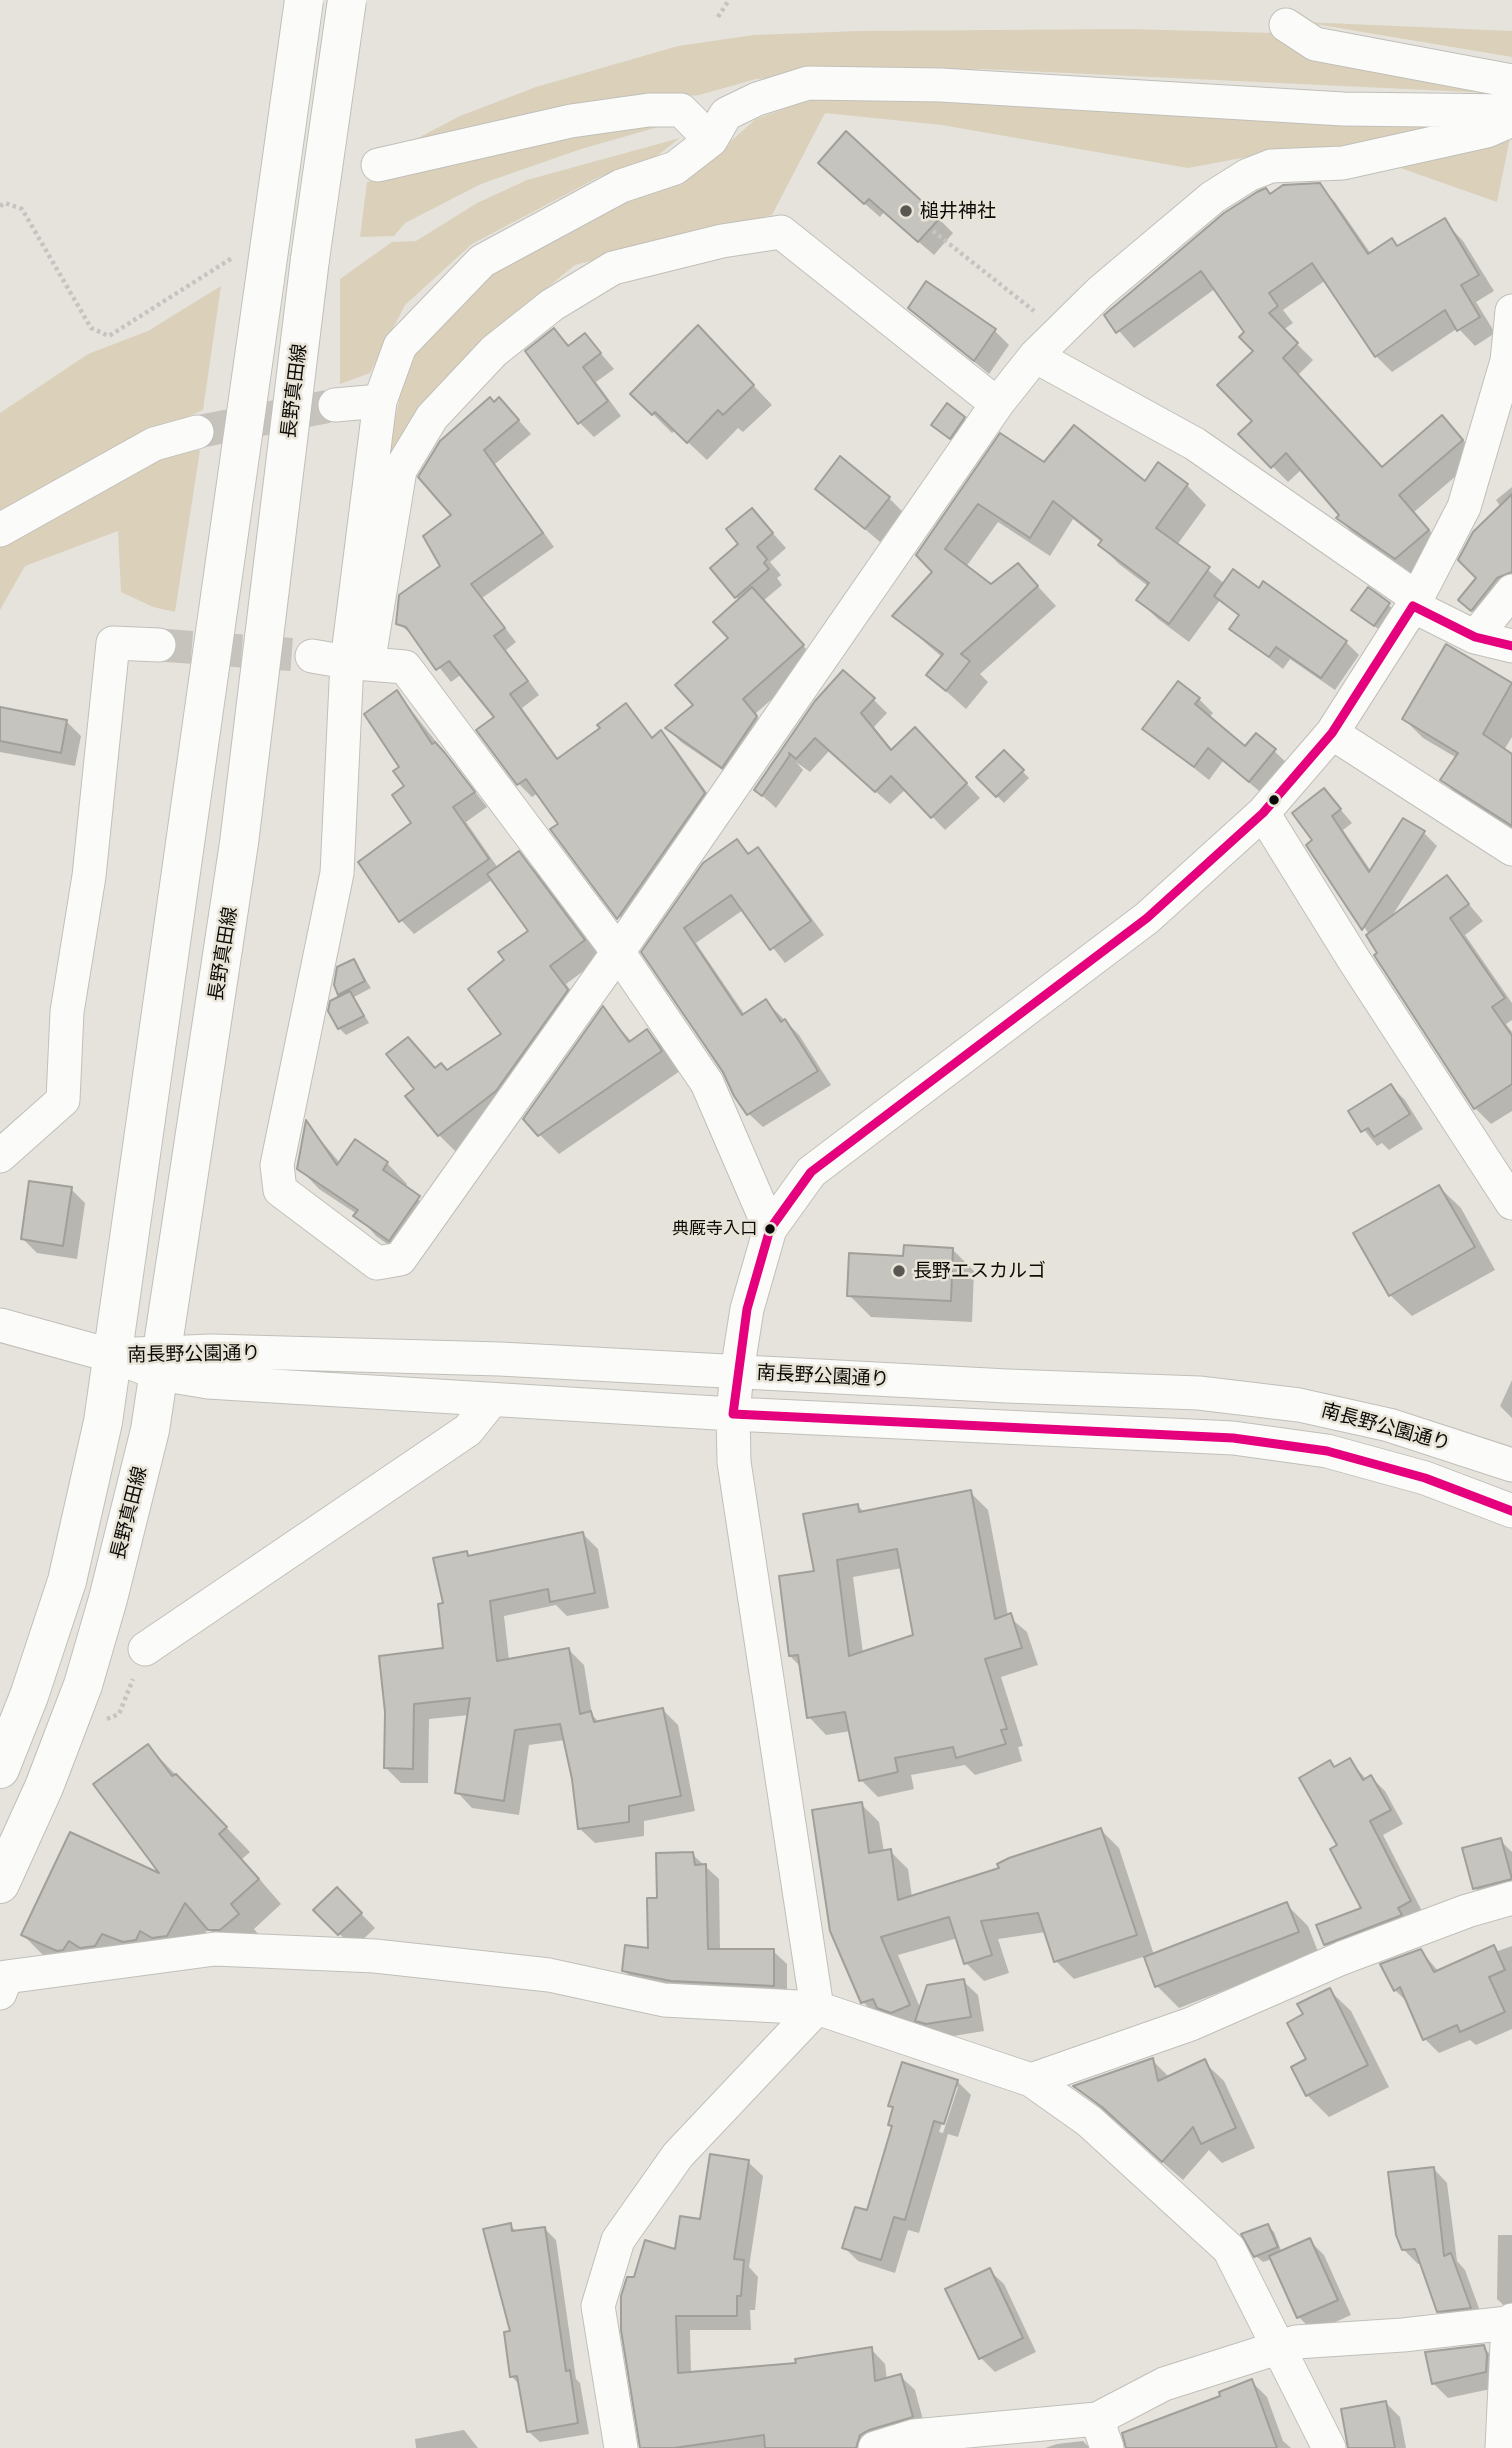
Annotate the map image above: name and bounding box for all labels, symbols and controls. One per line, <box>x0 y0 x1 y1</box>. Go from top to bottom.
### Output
place label: 槌井神社 <box>920 200 996 222</box>
marker: 槌井神社 <box>898 203 914 219</box>
street label: 長野真田線 <box>277 342 311 440</box>
unlabelled marker <box>1267 793 1281 807</box>
street label: 長野真田線 <box>204 905 242 1003</box>
place label: 典厩寺入口 <box>672 1219 757 1239</box>
marker: 典厩寺入口 <box>763 1222 777 1236</box>
place label: 長野エスカルゴ <box>913 1260 1046 1282</box>
marker: 長野エスカルゴ <box>891 1263 907 1279</box>
street label: 南長野公園通り <box>127 1341 261 1367</box>
street label: 南長野公園通り <box>756 1361 890 1391</box>
street label: 南長野公園通り <box>1319 1399 1453 1455</box>
street label: 長野真田線 <box>106 1464 152 1562</box>

